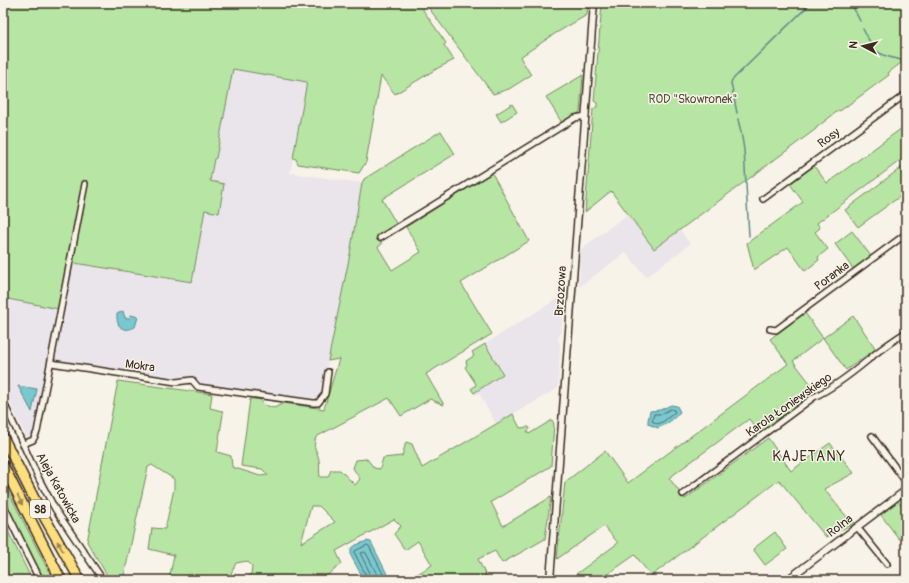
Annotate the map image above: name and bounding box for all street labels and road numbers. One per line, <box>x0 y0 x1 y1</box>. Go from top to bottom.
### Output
street label: Rosy <box>815 125 843 151</box>
street label: Poranka <box>812 258 853 294</box>
street label: Brzozowa <box>552 265 570 316</box>
street label: Mokra <box>124 356 156 376</box>
street label: Karola Łoniewskiego <box>743 369 835 440</box>
street label: Aleja Katowicka <box>33 450 84 526</box>
road number: S8 <box>30 500 50 518</box>
street label: Rolna <box>824 511 856 541</box>

